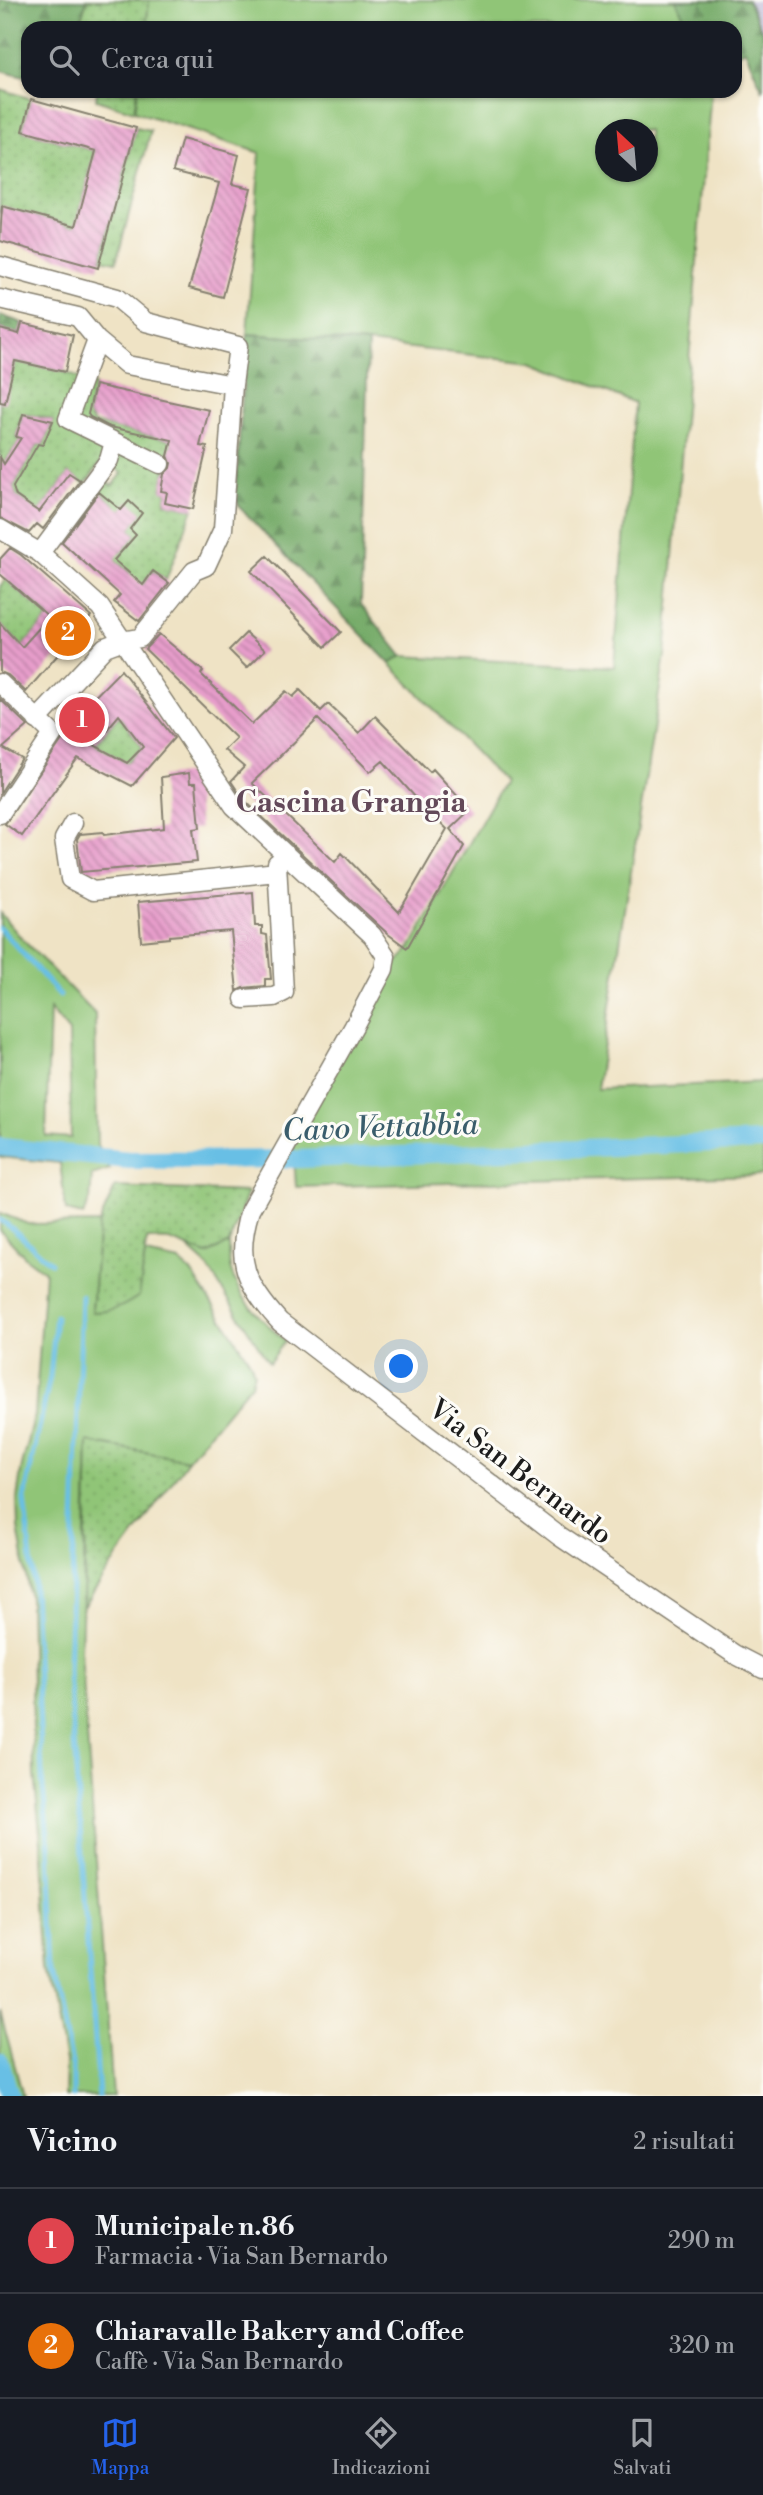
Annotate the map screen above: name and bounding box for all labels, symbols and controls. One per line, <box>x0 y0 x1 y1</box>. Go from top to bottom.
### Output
search box <box>21 21 742 98</box>
icon: search <box>45 41 83 79</box>
text: Cerca qui <box>101 44 214 76</box>
north arrow <box>595 119 658 182</box>
pin: 2 <box>45 607 91 659</box>
pin: 1 <box>59 694 105 746</box>
district label: Cascina Grangia <box>235 784 467 822</box>
water label: Cavo Vettabbia <box>281 1106 479 1150</box>
your location <box>384 1349 418 1383</box>
street label: Via San Bernardo <box>420 1391 619 1553</box>
text: Vicino <box>28 2123 118 2161</box>
text: 2 risultati <box>633 2128 735 2156</box>
text: Municipale n.86 <box>95 2211 294 2243</box>
text: 1 <box>45 2227 57 2255</box>
text: 290 m <box>668 2227 735 2255</box>
text: Farmacia · Via San Bernardo <box>95 2243 388 2271</box>
text: Chiaravalle Bakery and Coffee <box>95 2316 464 2348</box>
text: 2 <box>44 2332 58 2360</box>
text: 320 m <box>669 2332 735 2360</box>
text: Caffè · Via San Bernardo <box>95 2348 343 2376</box>
tab: Mappa <box>91 2414 149 2480</box>
tab: Indicazioni <box>332 2414 431 2480</box>
tab: Salvati <box>613 2414 672 2480</box>

